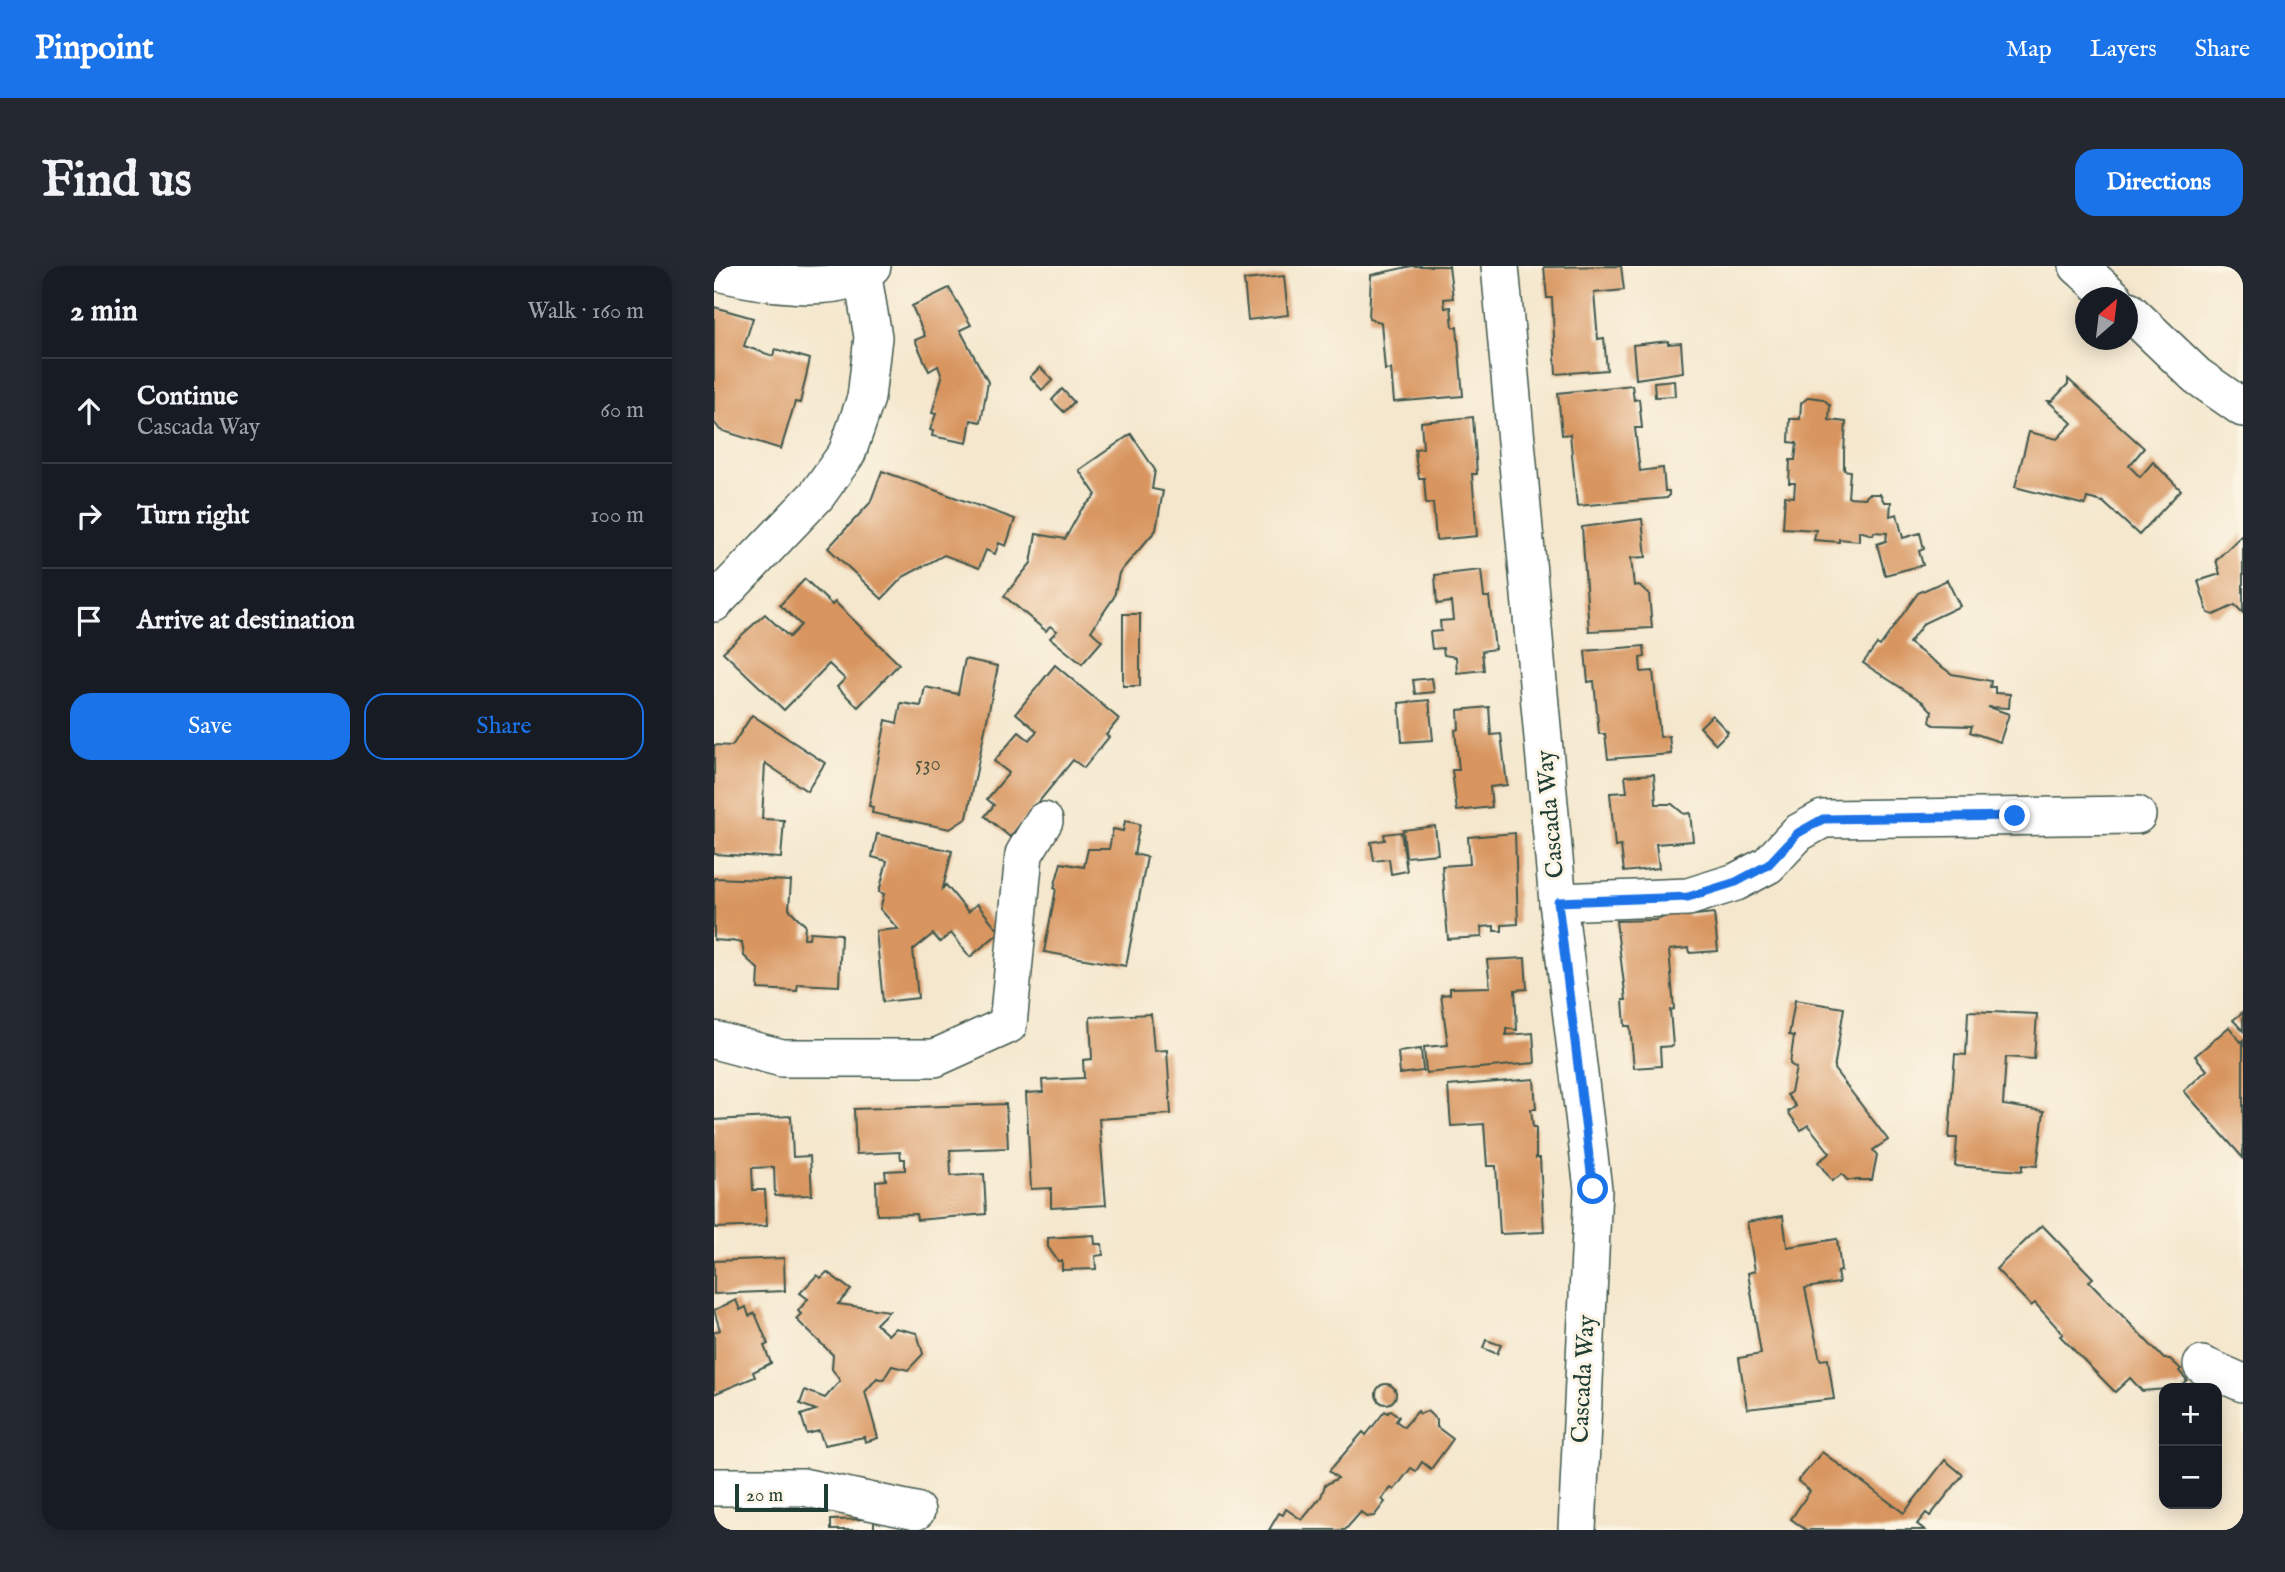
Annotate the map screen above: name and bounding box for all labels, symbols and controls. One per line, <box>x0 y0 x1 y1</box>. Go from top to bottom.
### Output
text: Pinpoint <box>35 28 154 70</box>
text: Map <box>2006 34 2052 65</box>
text: Layers <box>2090 34 2157 65</box>
text: Share <box>2195 34 2250 65</box>
button: Directions <box>2075 149 2243 216</box>
text: Find us <box>42 151 192 213</box>
north arrow <box>2075 287 2138 350</box>
text: 2 min <box>70 293 138 331</box>
text: Walk · 160 m <box>527 297 644 326</box>
text: Continue <box>137 380 238 413</box>
icon: ahead <box>70 392 108 430</box>
text: 60 m <box>600 396 644 425</box>
text: Cascada Way <box>137 413 260 442</box>
icon: right <box>70 497 108 535</box>
text: Turn right <box>137 499 250 532</box>
text: 100 m <box>590 501 644 530</box>
icon: arrive <box>70 602 108 640</box>
text: Arrive at destination <box>137 604 355 637</box>
button: Save <box>70 693 350 760</box>
button: Share <box>364 693 644 760</box>
street label: Cascada Way <box>1530 749 1572 879</box>
house number: 530 <box>915 751 941 778</box>
route end <box>1999 800 2030 831</box>
route start <box>1577 1173 1608 1204</box>
street label: Cascada Way <box>1565 1314 1603 1444</box>
map controls <box>2159 1383 2222 1509</box>
button: + <box>2159 1383 2222 1446</box>
button: − <box>2159 1446 2222 1509</box>
scale bar <box>735 1481 828 1513</box>
text: 20 m <box>746 1484 783 1508</box>

